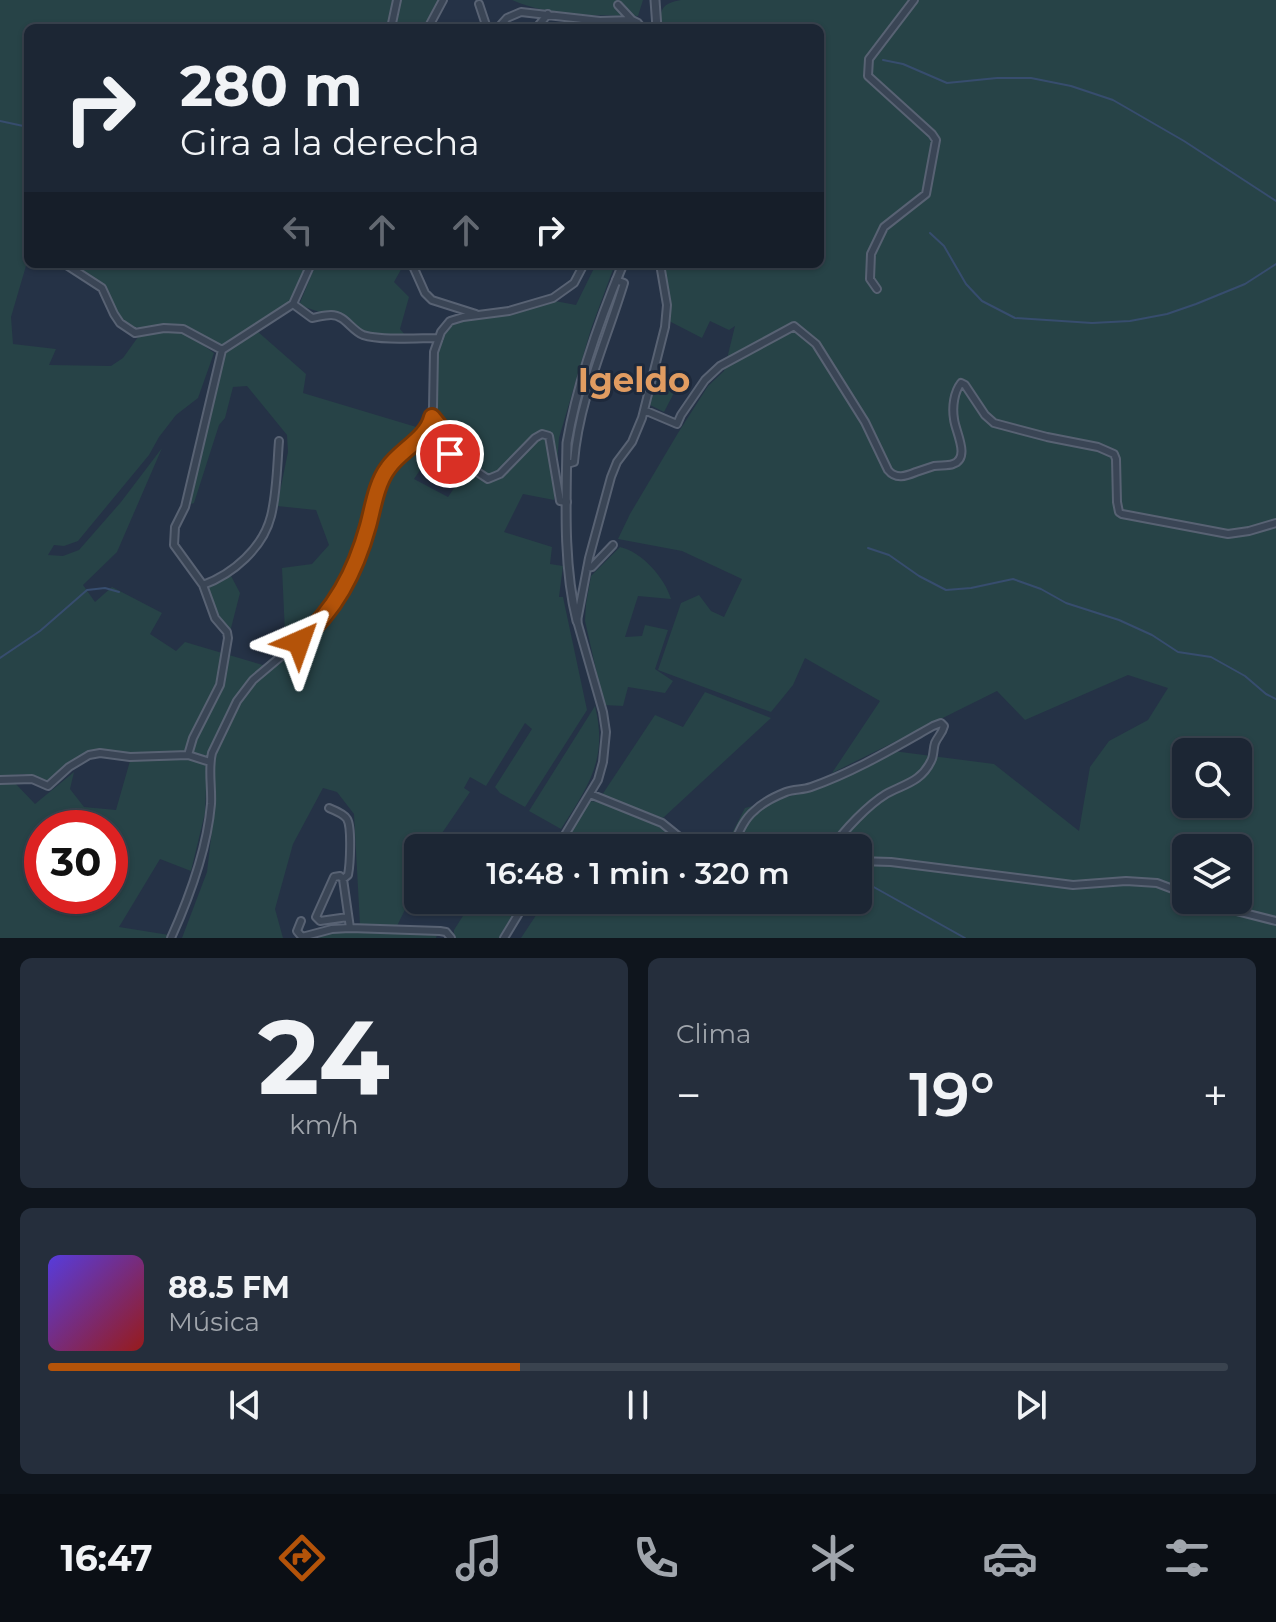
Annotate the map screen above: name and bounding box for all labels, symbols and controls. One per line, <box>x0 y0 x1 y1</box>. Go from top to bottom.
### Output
text: 280 m <box>180 52 363 120</box>
icon: right <box>48 56 152 160</box>
text: Gira a la derecha <box>180 120 480 164</box>
icon: left <box>276 208 320 252</box>
icon: ahead <box>360 208 404 252</box>
icon: ahead <box>444 208 488 252</box>
icon: right <box>528 208 572 252</box>
district label: Igeldo <box>578 359 690 401</box>
pin <box>416 420 484 488</box>
icon: arrive <box>428 432 472 476</box>
position arrow <box>257 600 341 684</box>
map controls <box>1172 738 1252 914</box>
button: search <box>1172 738 1252 818</box>
speed limit sign: 30 <box>24 810 128 914</box>
button: layers <box>1172 834 1252 914</box>
text: 16:48 · 1 min · 320 m <box>486 855 790 892</box>
text: 24 <box>258 993 390 1120</box>
text: Clima <box>676 1018 751 1050</box>
text: 19° <box>909 1058 995 1131</box>
text: − <box>676 1068 701 1122</box>
text: + <box>1203 1068 1228 1122</box>
text: km/h <box>289 1109 359 1141</box>
text: 88.5 FM <box>168 1269 290 1306</box>
text: Música <box>168 1306 260 1338</box>
icon: previous <box>223 1383 267 1427</box>
icon: pause <box>616 1383 660 1427</box>
icon: next <box>1009 1383 1053 1427</box>
icon: directions <box>274 1530 330 1586</box>
icon: music <box>451 1530 507 1586</box>
icon: phone <box>628 1530 684 1586</box>
icon: climate <box>805 1530 861 1586</box>
icon: car <box>982 1530 1038 1586</box>
icon: filters <box>1159 1530 1215 1586</box>
text: 16:47 <box>61 1536 153 1580</box>

